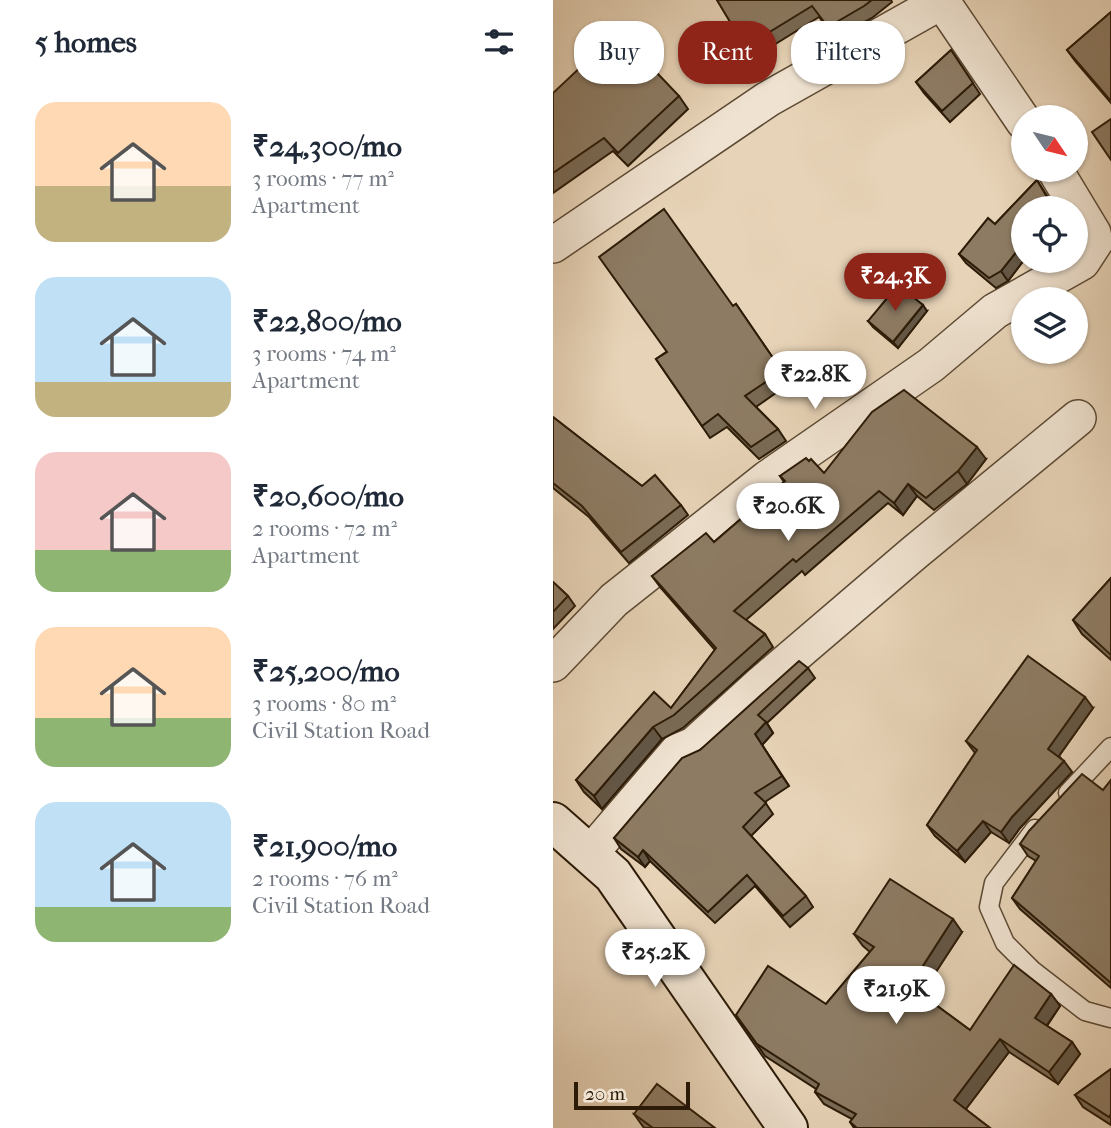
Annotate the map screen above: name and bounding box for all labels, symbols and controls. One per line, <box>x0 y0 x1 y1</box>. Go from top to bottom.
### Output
chip: Buy <box>574 21 664 84</box>
chip: Rent <box>678 21 777 84</box>
chip: Filters <box>791 21 905 84</box>
icon: filters <box>480 23 518 61</box>
text: 5 homes <box>35 25 137 60</box>
north arrow <box>1011 105 1089 182</box>
map controls <box>1011 105 1088 364</box>
text: ₹24,300/mo <box>252 129 402 164</box>
icon: home <box>91 130 175 214</box>
text: 3 rooms · 77 m² <box>252 165 394 192</box>
text: Apartment <box>252 192 360 219</box>
button: locate <box>1011 196 1088 273</box>
pin: ₹24.3K <box>838 254 952 313</box>
text: ₹24.3K <box>860 262 930 289</box>
button: layers <box>1011 287 1088 364</box>
text: ₹22,800/mo <box>252 304 402 339</box>
icon: home <box>91 305 175 389</box>
text: 3 rooms · 74 m² <box>252 340 396 367</box>
pin: ₹22.8K <box>758 352 872 411</box>
text: ₹22.8K <box>780 360 850 387</box>
text: Apartment <box>252 367 360 394</box>
text: ₹20,600/mo <box>252 479 404 514</box>
icon: home <box>91 480 175 564</box>
pin: ₹20.6K <box>731 484 845 543</box>
text: ₹20.6K <box>752 492 824 519</box>
text: 2 rooms · 72 m² <box>252 515 397 542</box>
text: Apartment <box>252 542 360 569</box>
text: ₹25,200/mo <box>252 654 400 689</box>
icon: home <box>91 655 175 739</box>
text: 3 rooms · 80 m² <box>252 690 396 717</box>
text: Civil Station Road <box>252 717 430 744</box>
text: ₹21,900/mo <box>252 829 397 864</box>
icon: home <box>91 830 175 914</box>
text: 2 rooms · 76 m² <box>252 865 398 892</box>
text: Civil Station Road <box>252 892 430 919</box>
pin: ₹25.2K <box>598 930 712 989</box>
text: ₹25.2K <box>621 938 689 965</box>
pin: ₹21.9K <box>839 967 953 1026</box>
text: ₹21.9K <box>863 975 929 1002</box>
scale bar <box>574 1079 689 1111</box>
text: 20 m <box>585 1083 625 1105</box>

